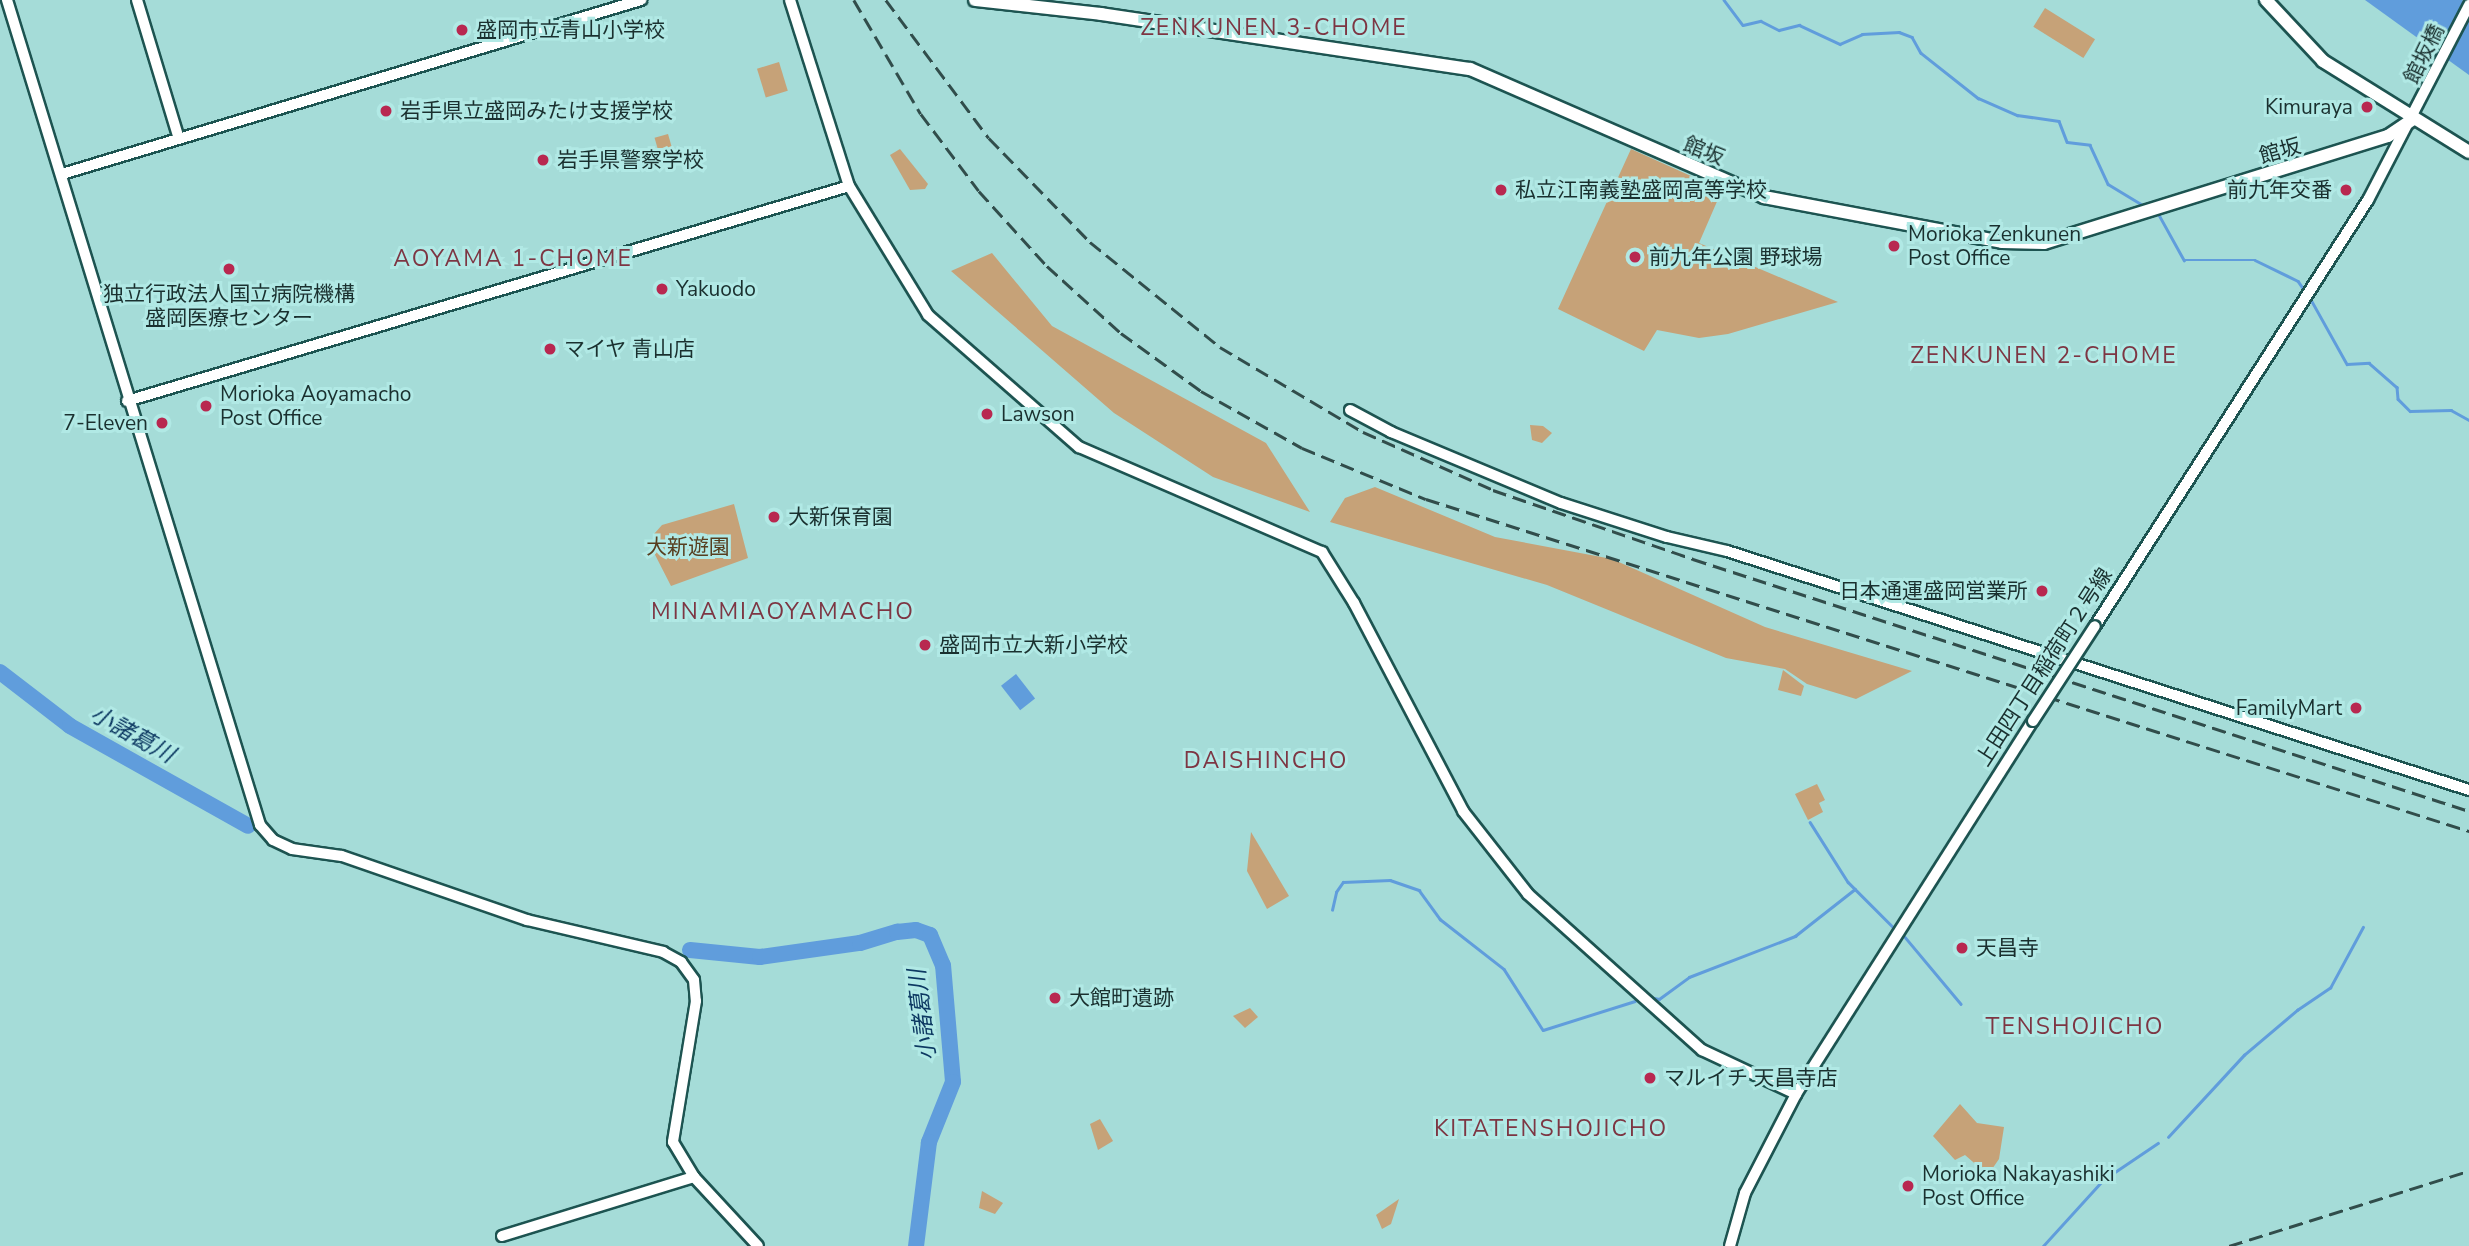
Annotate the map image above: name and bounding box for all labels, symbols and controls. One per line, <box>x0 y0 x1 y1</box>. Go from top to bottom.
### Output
district label: ZENKUNEN 3-CHOME <box>1142 14 1406 42</box>
place label: 盛岡市立青山小学校 <box>476 17 665 43</box>
street label: 館坂橋 <box>2399 20 2449 88</box>
marker: 盛岡市立青山小学校 <box>454 22 470 38</box>
place label: Kimuraya <box>2265 94 2353 120</box>
place label: 岩手県立盛岡みたけ支援学校 <box>400 98 673 124</box>
marker: Kimuraya <box>2359 99 2375 115</box>
marker: 岩手県立盛岡みたけ支援学校 <box>378 103 394 119</box>
street label: 館坂 <box>1680 131 1728 171</box>
street label: 館坂 <box>2256 133 2304 169</box>
place label: 岩手県警察学校 <box>557 147 704 173</box>
marker: 岩手県警察学校 <box>535 152 551 168</box>
place label: 私立江南義塾盛岡高等学校 <box>1515 177 1767 203</box>
place label: 前九年交番 <box>2227 177 2332 203</box>
marker: 私立江南義塾盛岡高等学校 <box>1493 182 1509 198</box>
marker: 前九年交番 <box>2338 182 2354 198</box>
place label: Morioka Zenkunen Post Office <box>1908 221 2081 271</box>
marker: Morioka Zenkunen Post Office <box>1886 238 1902 254</box>
place label: 前九年公園 野球場 <box>1649 244 1822 270</box>
district label: AOYAMA 1-CHOME <box>395 245 631 273</box>
marker: 前九年公園 野球場 <box>1627 249 1643 265</box>
marker: 独立行政法人国立病院機構 盛岡医療センター <box>219 259 239 279</box>
place label: Yakuodo <box>676 276 756 302</box>
place label: 独立行政法人国立病院機構 盛岡医療センター <box>103 281 355 331</box>
marker: Yakuodo <box>654 281 670 297</box>
place label: マイヤ 青山店 <box>564 336 695 362</box>
marker: マイヤ 青山店 <box>542 341 558 357</box>
district label: ZENKUNEN 2-CHOME <box>1912 342 2176 370</box>
place label: Morioka Aoyamacho Post Office <box>220 381 411 431</box>
marker: Morioka Aoyamacho Post Office <box>198 398 214 414</box>
place label: Lawson <box>1001 401 1075 427</box>
marker: Lawson <box>979 406 995 422</box>
place label: 7-Eleven <box>63 410 148 436</box>
marker: 7-Eleven <box>154 415 170 431</box>
place label: 大新保育園 <box>788 504 893 530</box>
marker: 大新保育園 <box>766 509 782 525</box>
park label: 大新遊園 <box>646 534 730 560</box>
street label: 上田四丁目稲荷町２号線 <box>1971 563 2117 771</box>
place label: 日本通運盛岡営業所 <box>1839 578 2028 604</box>
marker: 日本通運盛岡営業所 <box>2034 583 2050 599</box>
district label: MINAMIAOYAMACHO <box>653 598 913 626</box>
place label: 盛岡市立大新小学校 <box>939 632 1128 658</box>
marker: 盛岡市立大新小学校 <box>917 637 933 653</box>
place label: FamilyMart <box>2236 695 2342 721</box>
marker: FamilyMart <box>2348 700 2364 716</box>
water label: 小諸葛川 <box>85 701 179 769</box>
district label: DAISHINCHO <box>1185 747 1347 775</box>
place label: 天昌寺 <box>1976 935 2039 961</box>
marker: 天昌寺 <box>1954 940 1970 956</box>
water label: 小諸葛川 <box>904 968 942 1062</box>
place label: 大館町遺跡 <box>1069 985 1174 1011</box>
marker: 大館町遺跡 <box>1047 990 1063 1006</box>
district label: TENSHOJICHO <box>1987 1013 2163 1041</box>
place label: マルイチ 天昌寺店 <box>1664 1065 1837 1091</box>
marker: マルイチ 天昌寺店 <box>1642 1070 1658 1086</box>
district label: KITATENSHOJICHO <box>1436 1115 1666 1143</box>
place label: Morioka Nakayashiki Post Office <box>1922 1161 2115 1211</box>
marker: Morioka Nakayashiki Post Office <box>1900 1178 1916 1194</box>

